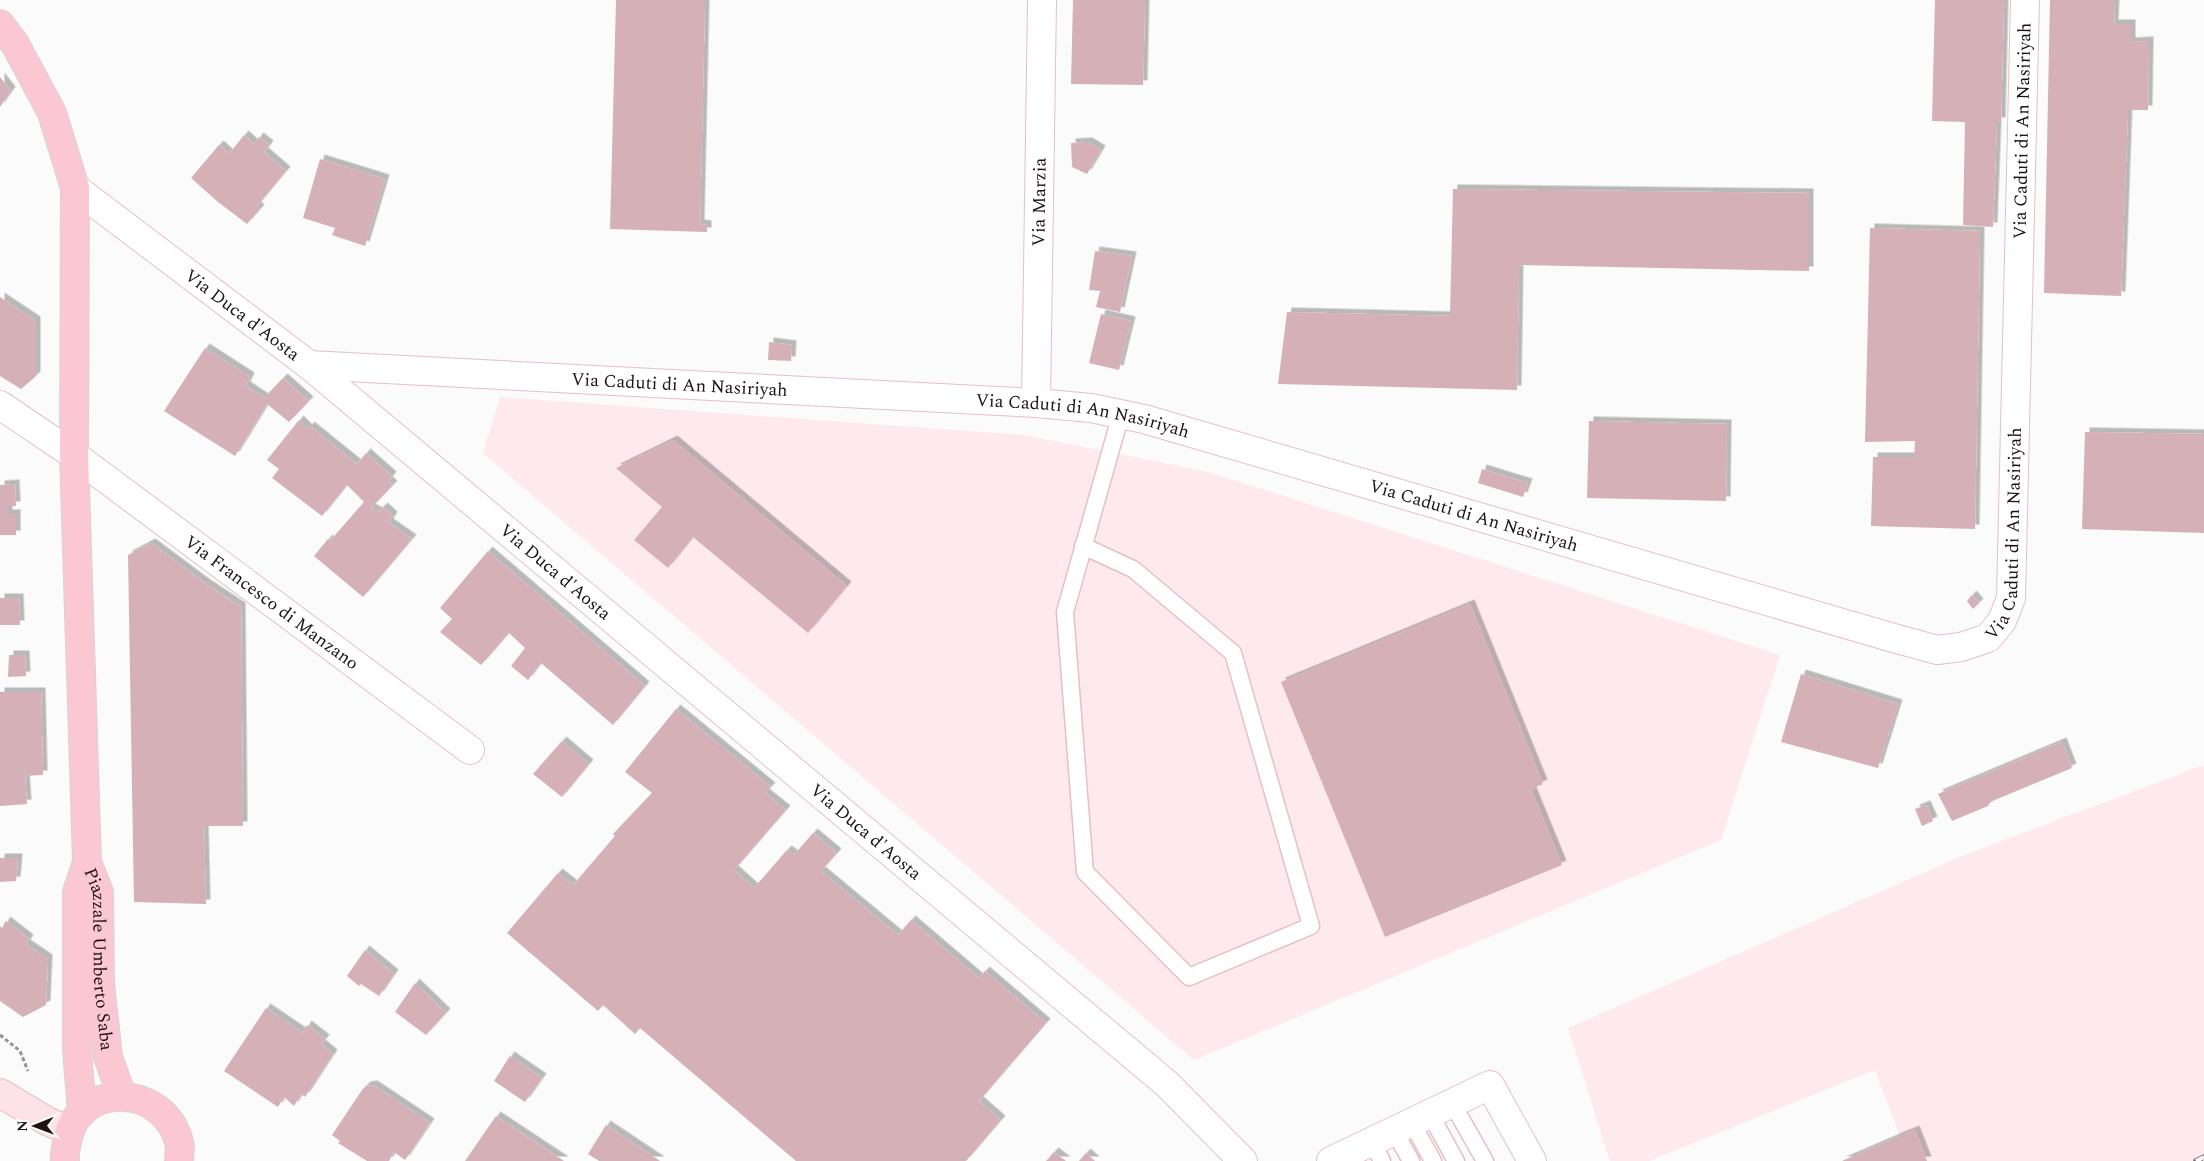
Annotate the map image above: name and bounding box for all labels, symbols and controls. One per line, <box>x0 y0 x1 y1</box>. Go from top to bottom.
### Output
street label: Via Caduti di An Nasiriyah <box>2006 22 2038 239</box>
street label: Via Marzia <box>1025 157 1053 247</box>
street label: Via Duca d'Aosta <box>179 262 306 367</box>
street label: Via Caduti di An Nasiriyah <box>571 365 788 404</box>
street label: Via Caduti di An Nasiriyah <box>975 386 1193 445</box>
street label: Via Caduti di An Nasiriyah <box>1978 427 2028 646</box>
street label: Via Caduti di An Nasiriyah <box>1366 472 1582 559</box>
street label: Via Duca d'Aosta <box>494 517 617 627</box>
street label: Via Francesco di Manzano <box>179 528 365 676</box>
street label: Via Duca d'Aosta <box>804 777 928 887</box>
street label: Piazzale Umberto Saba <box>77 863 121 1052</box>
north arrow <box>10 1101 60 1151</box>
text: N <box>12 1120 33 1132</box>

